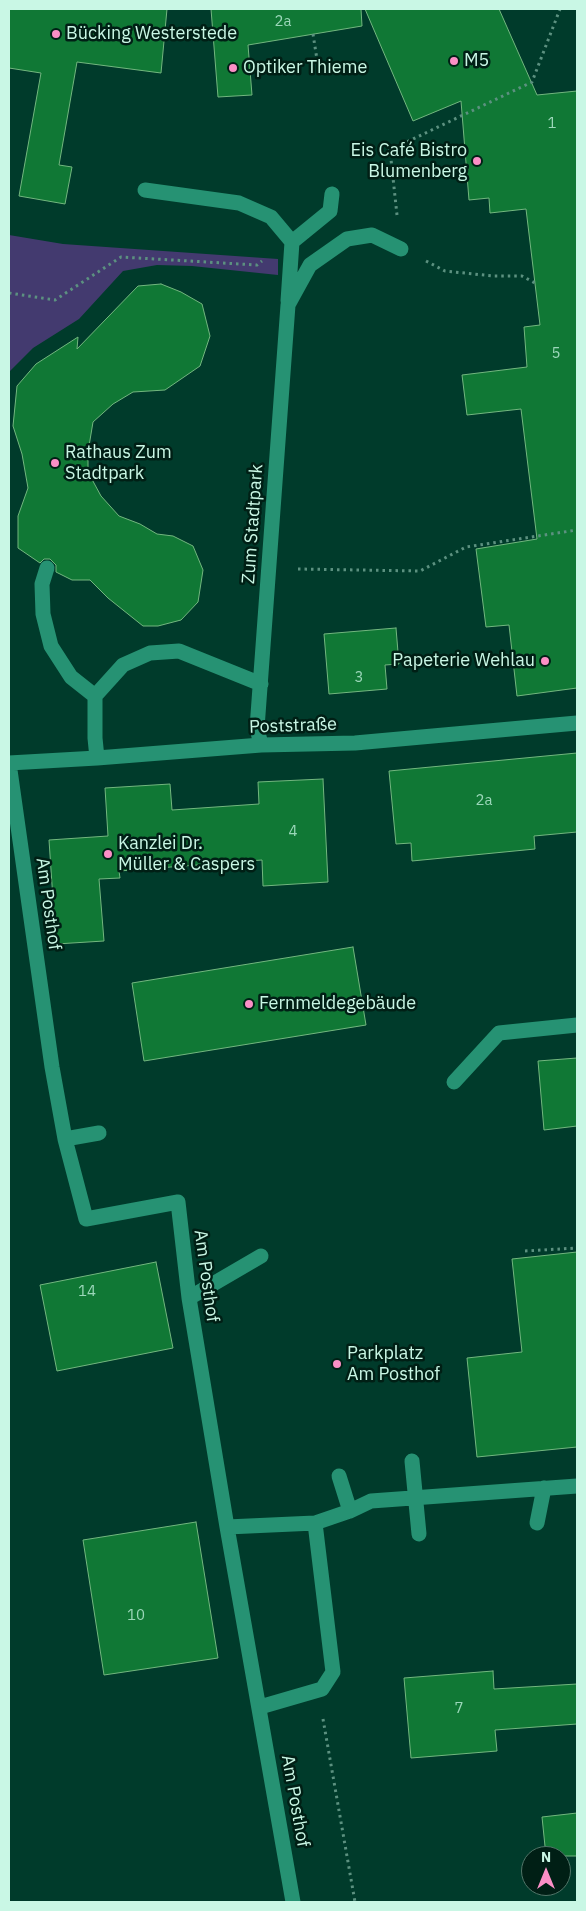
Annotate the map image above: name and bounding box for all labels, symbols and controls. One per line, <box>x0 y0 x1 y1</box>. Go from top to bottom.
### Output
house number: 2a <box>274 13 292 31</box>
place label: Bücking Westerstede <box>66 23 237 45</box>
marker: Bücking Westerstede <box>50 28 62 40</box>
place label: M5 <box>464 50 489 72</box>
marker: M5 <box>448 55 460 67</box>
place label: Optiker Thieme <box>243 57 367 79</box>
marker: Optiker Thieme <box>227 62 239 74</box>
house number: 1 <box>548 115 556 133</box>
place label: Eis Café Bistro Blumenberg <box>351 140 467 182</box>
marker: Eis Café Bistro Blumenberg <box>471 155 483 167</box>
house number: 5 <box>552 345 560 363</box>
place label: Rathaus Zum Stadtpark <box>65 442 172 484</box>
marker: Rathaus Zum Stadtpark <box>49 457 61 469</box>
street label: Zum Stadtpark <box>238 463 268 585</box>
place label: Papeterie Wehlau <box>392 650 535 672</box>
marker: Papeterie Wehlau <box>539 655 551 667</box>
house number: 3 <box>355 669 363 687</box>
street label: Poststraße <box>249 714 337 738</box>
house number: 2a <box>475 792 493 810</box>
house number: 4 <box>289 823 297 841</box>
place label: Kanzlei Dr. Müller & Caspers <box>118 833 255 876</box>
marker: Kanzlei Dr. Müller & Caspers <box>102 848 114 860</box>
street label: Am Posthof <box>31 856 65 952</box>
place label: Fernmeldegebäude <box>259 993 416 1015</box>
marker: Fernmeldegebäude <box>243 998 255 1010</box>
street label: Am Posthof <box>189 1228 223 1324</box>
house number: 14 <box>78 1283 96 1301</box>
place label: Parkplatz Am Posthof <box>347 1343 440 1386</box>
marker: Parkplatz Am Posthof <box>331 1358 343 1370</box>
house number: 10 <box>127 1607 145 1625</box>
house number: 7 <box>455 1700 463 1718</box>
street label: Am Posthof <box>276 1753 314 1849</box>
north arrow <box>521 1846 571 1896</box>
text: N <box>541 1848 551 1866</box>

